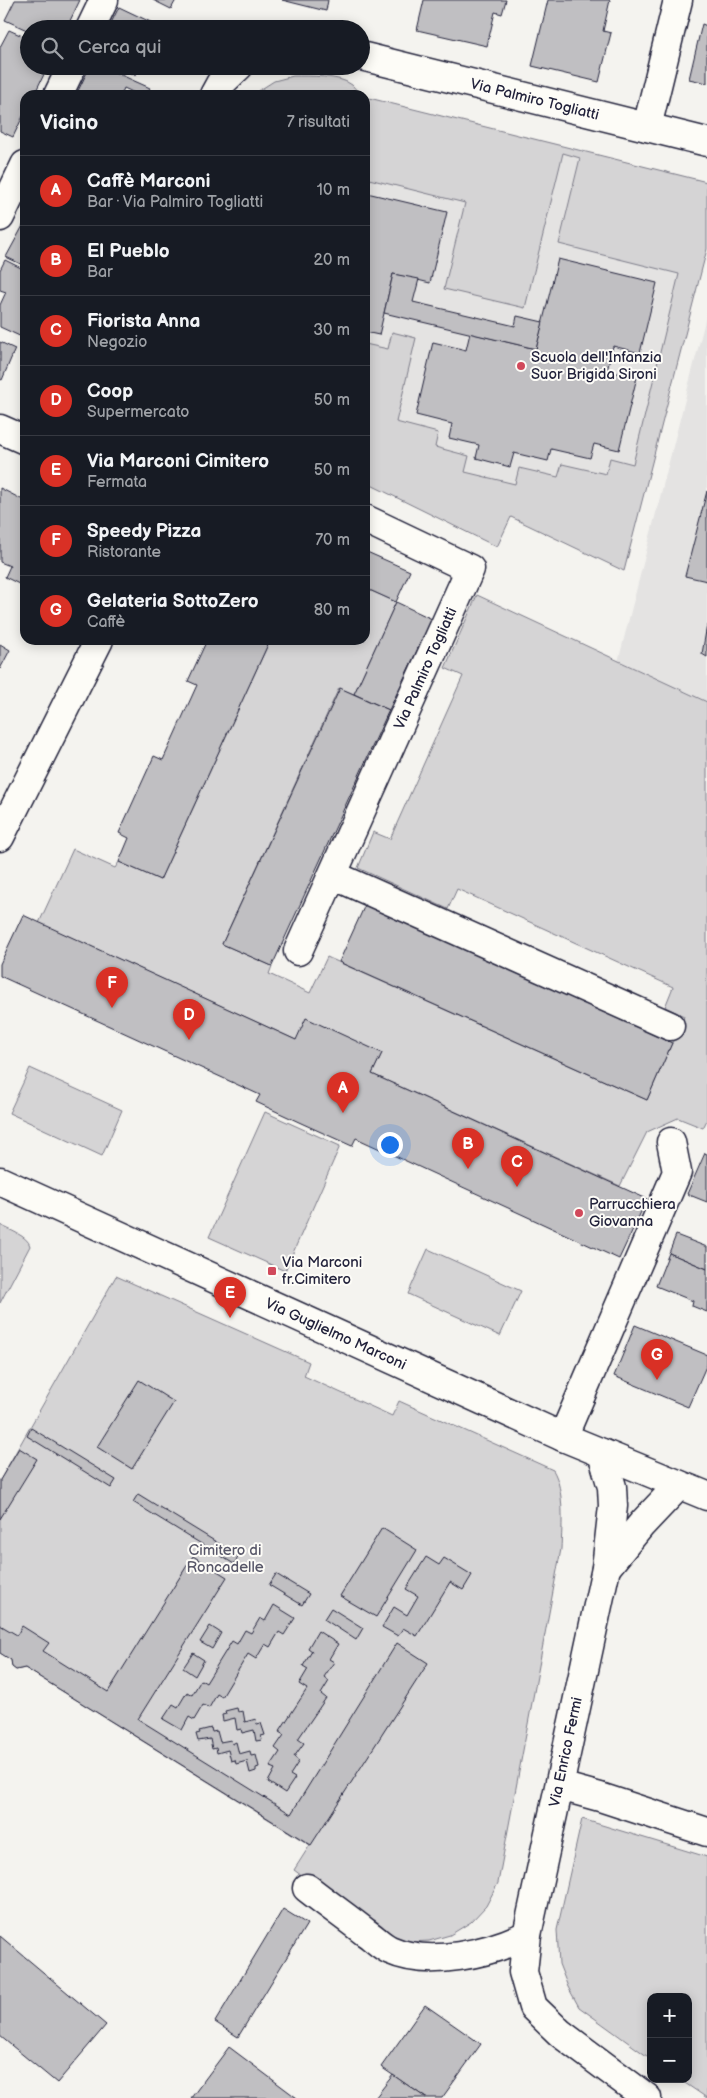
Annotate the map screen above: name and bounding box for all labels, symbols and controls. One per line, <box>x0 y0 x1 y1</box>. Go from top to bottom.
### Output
search box <box>20 20 370 75</box>
icon: search <box>38 34 66 62</box>
text: Cerca qui <box>78 36 161 59</box>
street label: Via Palmiro Togliatti <box>468 74 601 124</box>
text: Vicino <box>40 110 98 135</box>
text: 7 risultati <box>287 113 350 132</box>
text: Caffè Marconi <box>87 170 210 193</box>
text: A <box>51 181 61 200</box>
text: 10 m <box>317 181 350 200</box>
text: Bar · Via Palmiro Togliatti <box>87 193 263 212</box>
text: El Pueblo <box>87 240 170 263</box>
text: B <box>50 251 62 270</box>
text: 20 m <box>314 251 350 270</box>
text: Bar <box>87 263 113 282</box>
text: Fiorista Anna <box>87 310 200 333</box>
text: C <box>50 321 62 340</box>
text: 30 m <box>313 321 350 340</box>
text: Negozio <box>87 333 147 352</box>
place label: Scuola dell'Infanzia Suor Brigida Sironi <box>531 348 662 384</box>
marker: Scuola dell'Infanzia Suor Brigida Sironi <box>515 360 527 372</box>
text: Coop <box>87 380 133 403</box>
text: D <box>50 391 62 410</box>
text: 50 m <box>314 391 350 410</box>
text: Supermercato <box>87 403 189 422</box>
text: Via Marconi Cimitero <box>87 450 269 473</box>
text: E <box>51 461 61 480</box>
text: 50 m <box>314 461 350 480</box>
text: Fermata <box>87 473 147 492</box>
text: Speedy Pizza <box>87 520 201 543</box>
text: F <box>51 531 61 550</box>
text: 70 m <box>315 531 350 550</box>
text: Ristorante <box>87 543 161 562</box>
text: Gelateria SottoZero <box>87 590 259 613</box>
text: G <box>50 601 62 620</box>
text: 80 m <box>314 601 350 620</box>
street label: Via Palmiro Togliatti <box>390 604 461 732</box>
text: Caffè <box>87 613 125 632</box>
pin: F <box>96 967 128 1008</box>
pin: D <box>173 999 205 1040</box>
pin: A <box>327 1072 359 1113</box>
pin: B <box>452 1128 484 1169</box>
your location <box>377 1132 403 1158</box>
pin: C <box>501 1146 533 1187</box>
place label: Parrucchiera Giovanna <box>589 1195 676 1231</box>
marker: Parrucchiera Giovanna <box>573 1207 585 1219</box>
place label: Via Marconi fr.Cimitero <box>282 1253 362 1289</box>
marker: Via Marconi fr.Cimitero <box>266 1265 278 1277</box>
pin: E <box>214 1277 246 1318</box>
street label: Via Guglielmo Marconi <box>262 1293 409 1374</box>
pin: G <box>641 1339 673 1380</box>
park label: Cimitero di Roncadelle <box>186 1541 264 1577</box>
street label: Via Enrico Fermi <box>545 1695 587 1809</box>
map controls <box>647 1993 692 2083</box>
button: + <box>647 1993 692 2038</box>
button: − <box>647 2038 692 2083</box>

